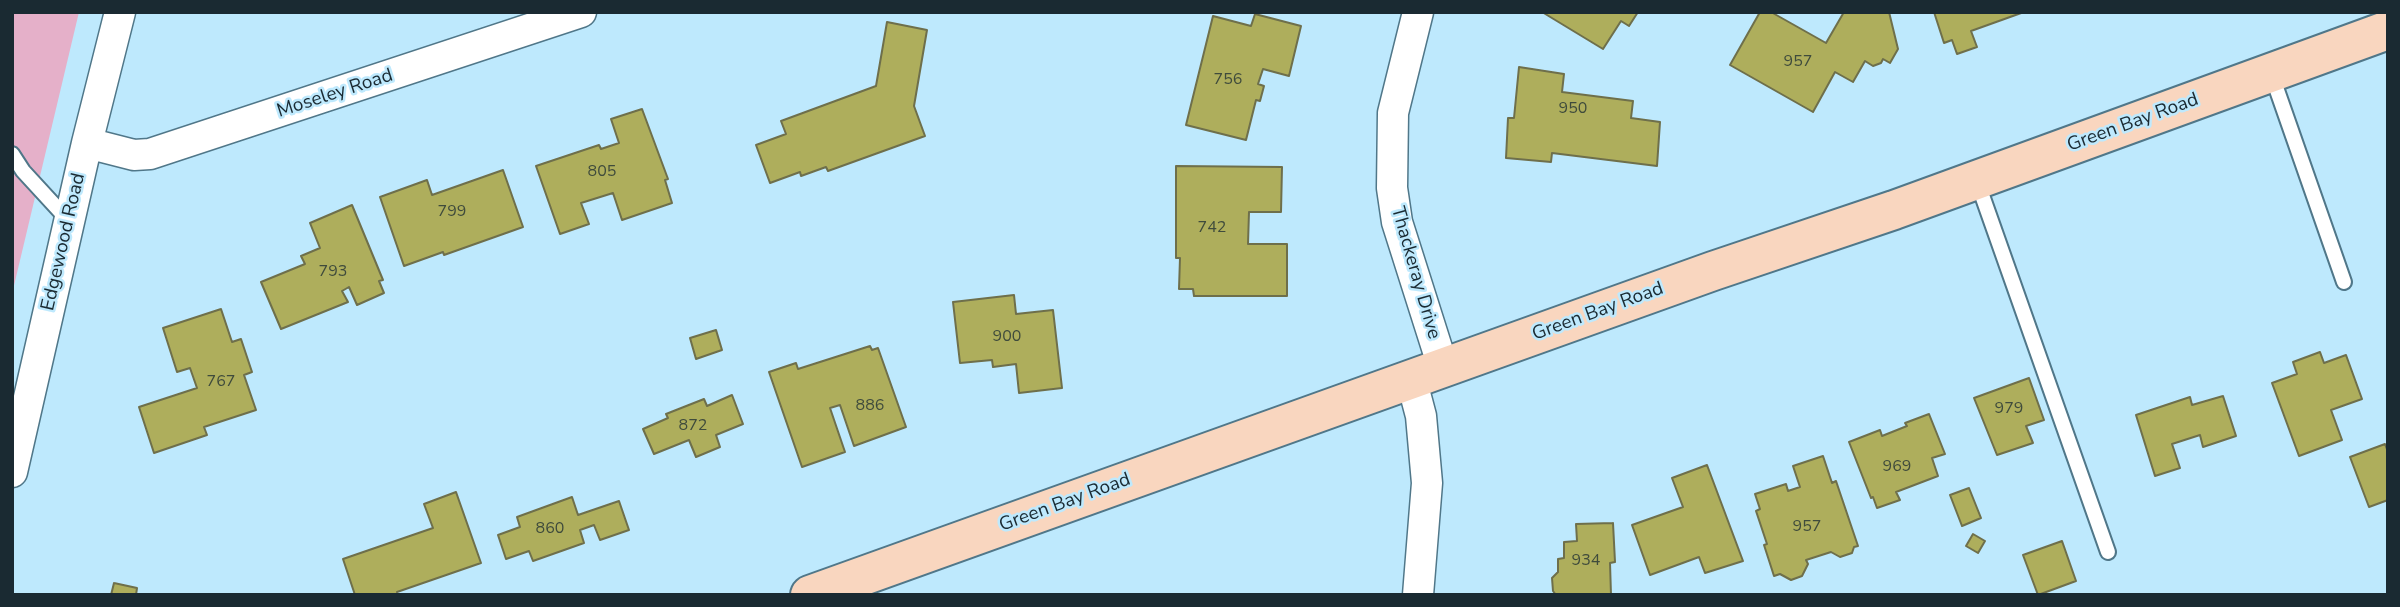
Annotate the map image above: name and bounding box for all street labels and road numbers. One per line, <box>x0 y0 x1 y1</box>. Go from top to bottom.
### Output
street label: Moseley Road <box>274 65 396 123</box>
street label: Green Bay Road <box>2064 89 2202 157</box>
street label: Edgewood Road <box>37 171 91 313</box>
street label: Thackeray Drive <box>1385 204 1445 342</box>
street label: Green Bay Road <box>1529 278 1667 346</box>
street label: Green Bay Road <box>996 469 1134 537</box>

